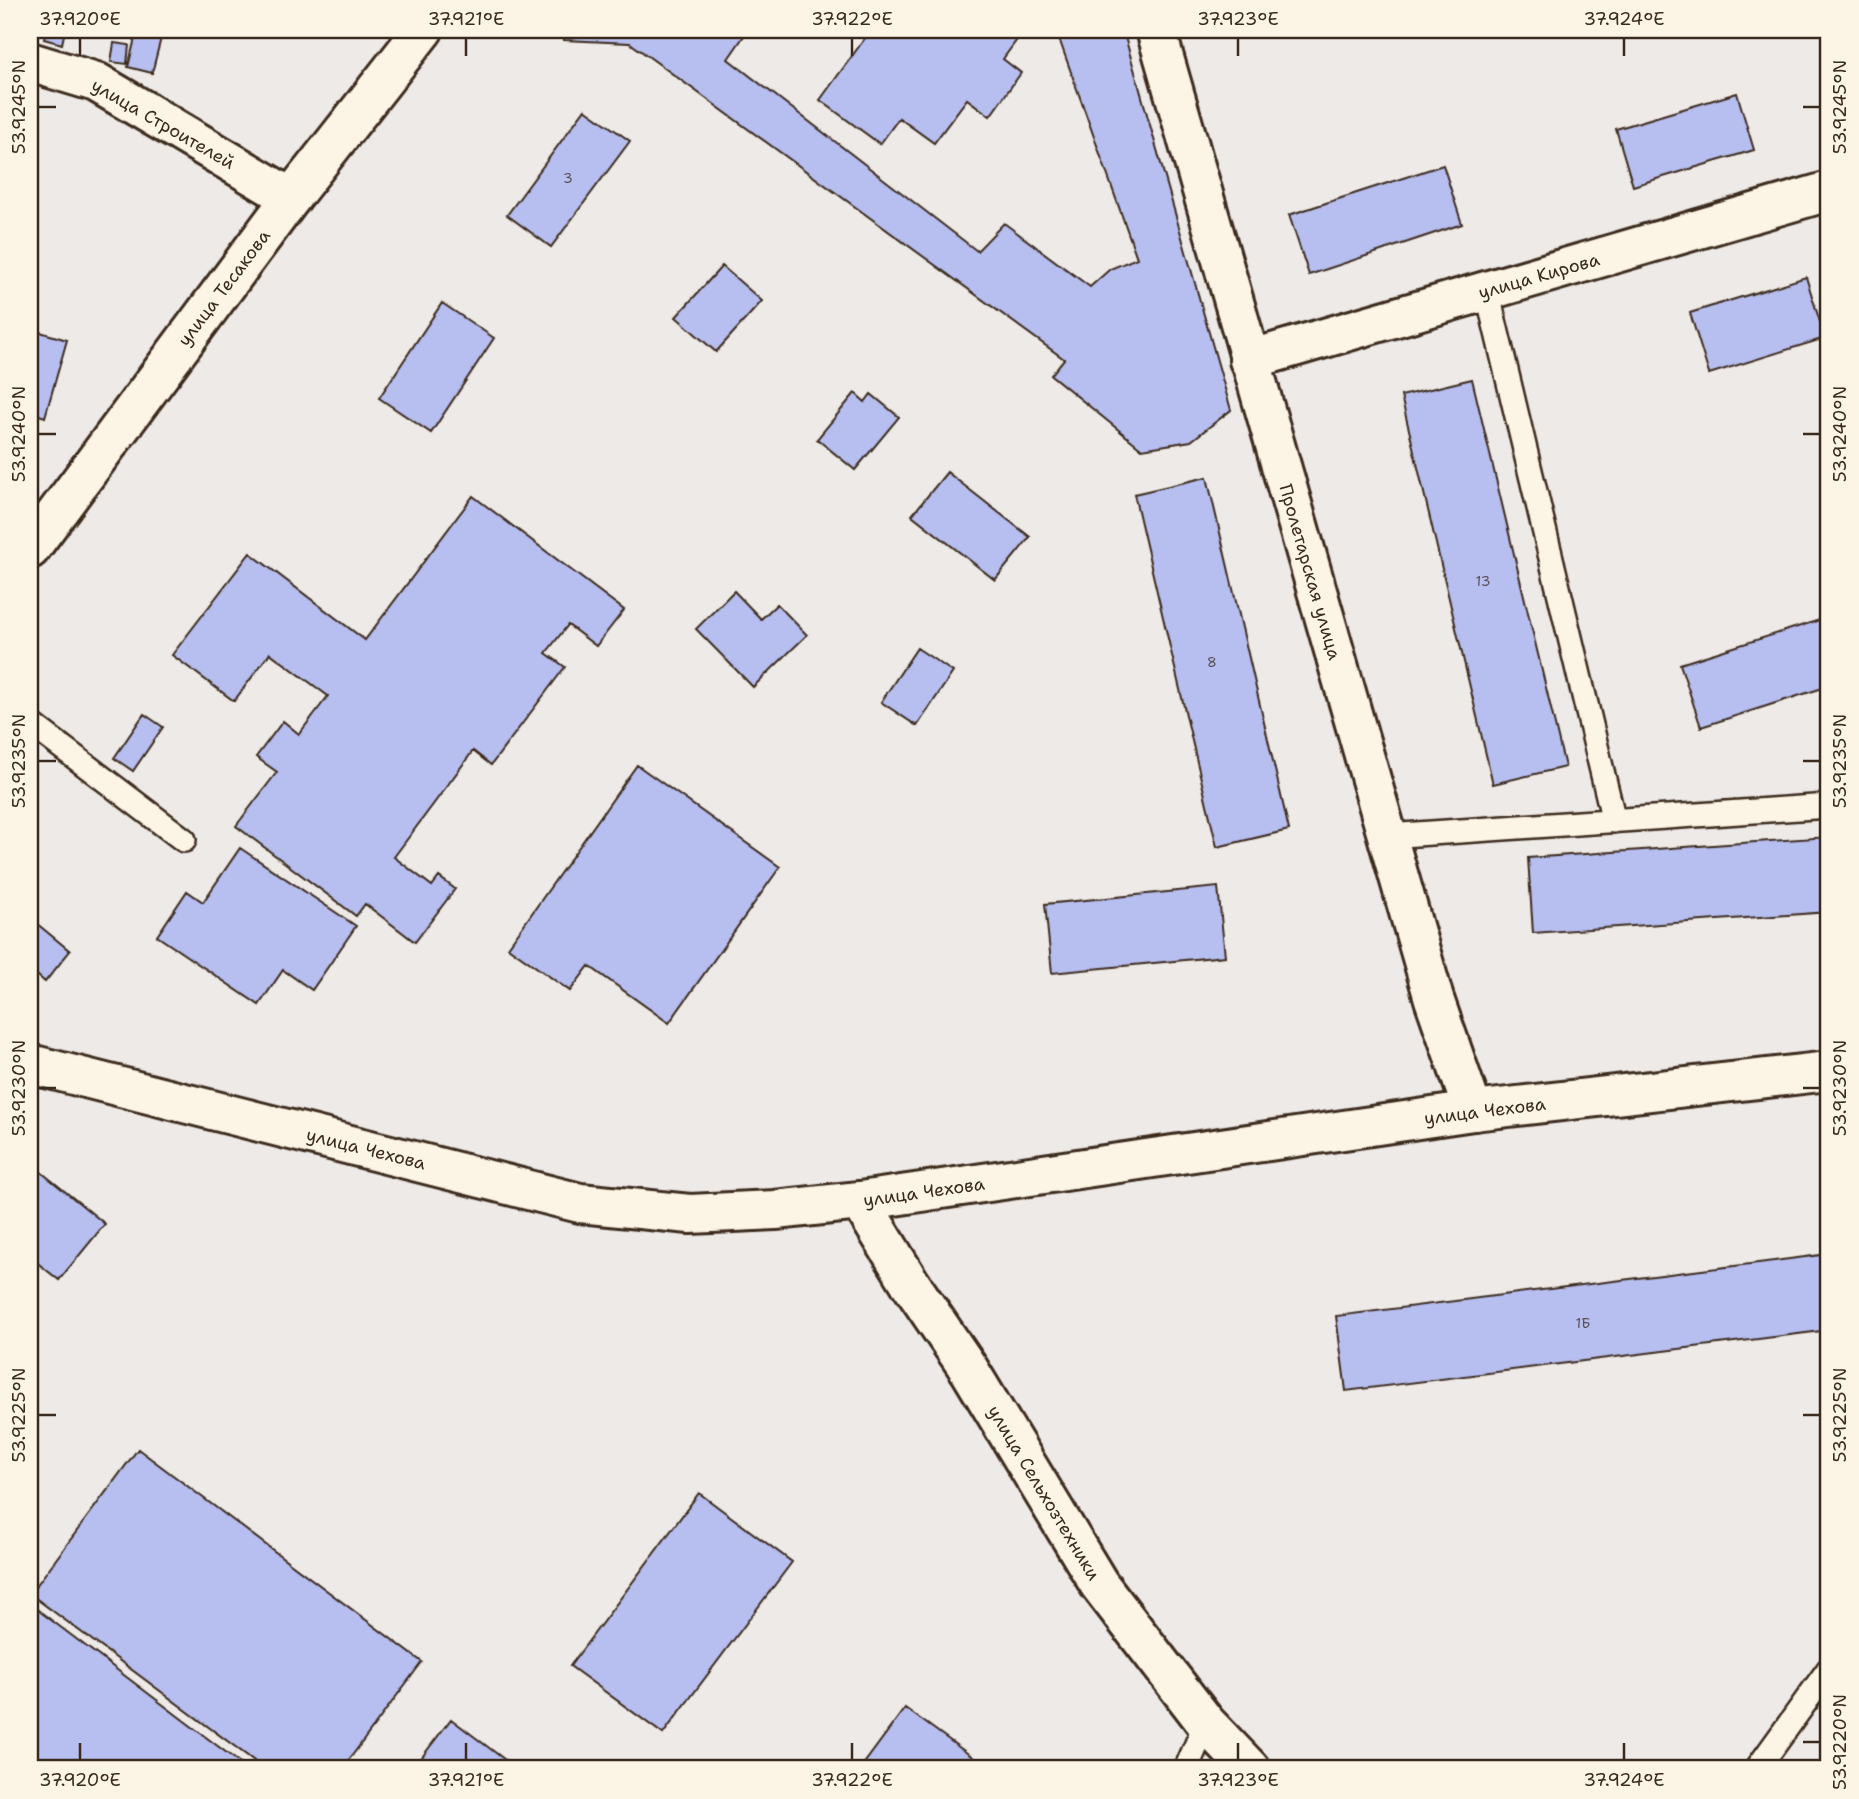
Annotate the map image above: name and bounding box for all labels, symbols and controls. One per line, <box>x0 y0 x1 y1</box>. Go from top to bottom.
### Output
text: 37.920°E <box>39 7 121 31</box>
text: 37.921°E <box>428 7 504 31</box>
text: 37.922°E <box>811 7 893 31</box>
text: 37.923°E <box>1197 7 1279 31</box>
text: 37.924°E <box>1583 7 1665 31</box>
text: 53.9245°N <box>7 60 31 154</box>
text: 53.9245°N <box>1828 60 1852 154</box>
street label: улица Строителей <box>87 73 239 175</box>
house number: 3 <box>563 169 573 187</box>
street label: улица Тесакова <box>172 225 276 351</box>
street label: улица Кирова <box>1476 247 1602 305</box>
text: 53.9240°N <box>7 386 31 482</box>
text: 53.9240°N <box>1828 386 1852 482</box>
street label: Пролетарская улица <box>1273 481 1347 663</box>
house number: 13 <box>1476 572 1490 590</box>
house number: 8 <box>1207 653 1217 671</box>
text: 53.9235°N <box>7 714 31 808</box>
text: 53.9235°N <box>1828 714 1852 808</box>
text: 53.9230°N <box>7 1040 31 1136</box>
text: 53.9230°N <box>1828 1040 1852 1136</box>
street label: улица Чехова <box>1423 1092 1547 1130</box>
street label: улица Чехова <box>304 1123 428 1175</box>
street label: улица Чехова <box>862 1172 986 1212</box>
house number: 1Б <box>1575 1314 1591 1332</box>
text: 53.9225°N <box>7 1368 31 1462</box>
text: 53.9225°N <box>1828 1368 1852 1462</box>
street label: улица Сельхозтехники <box>982 1401 1106 1585</box>
text: 53.9220°N <box>1828 1694 1852 1790</box>
text: 37.920°E <box>39 1768 121 1792</box>
text: 37.921°E <box>428 1768 504 1792</box>
text: 37.922°E <box>811 1768 893 1792</box>
text: 37.923°E <box>1197 1768 1279 1792</box>
text: 37.924°E <box>1583 1768 1665 1792</box>

